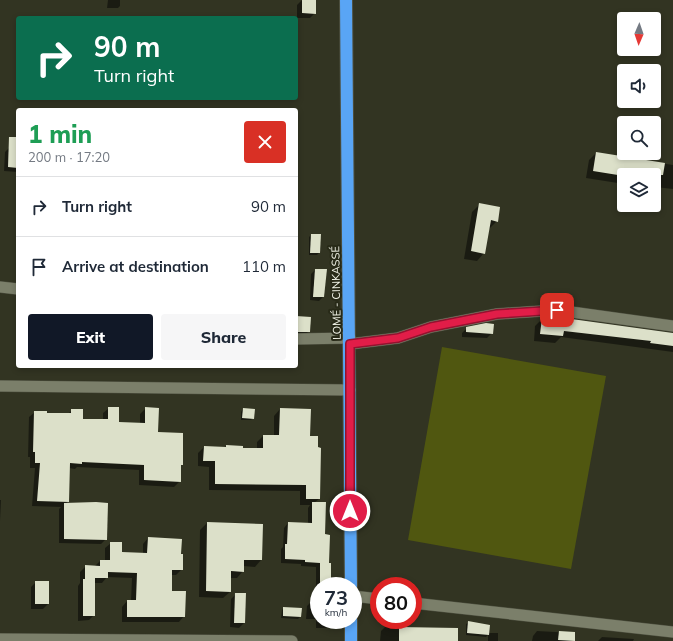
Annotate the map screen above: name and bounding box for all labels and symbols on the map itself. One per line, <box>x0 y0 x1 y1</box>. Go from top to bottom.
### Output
north arrow <box>617 12 661 56</box>
street label: LOMÉ - CINKASSÉ <box>328 246 344 340</box>
pin <box>540 293 574 327</box>
position arrow <box>329 490 371 532</box>
speed limit sign: 80 <box>370 577 422 629</box>

